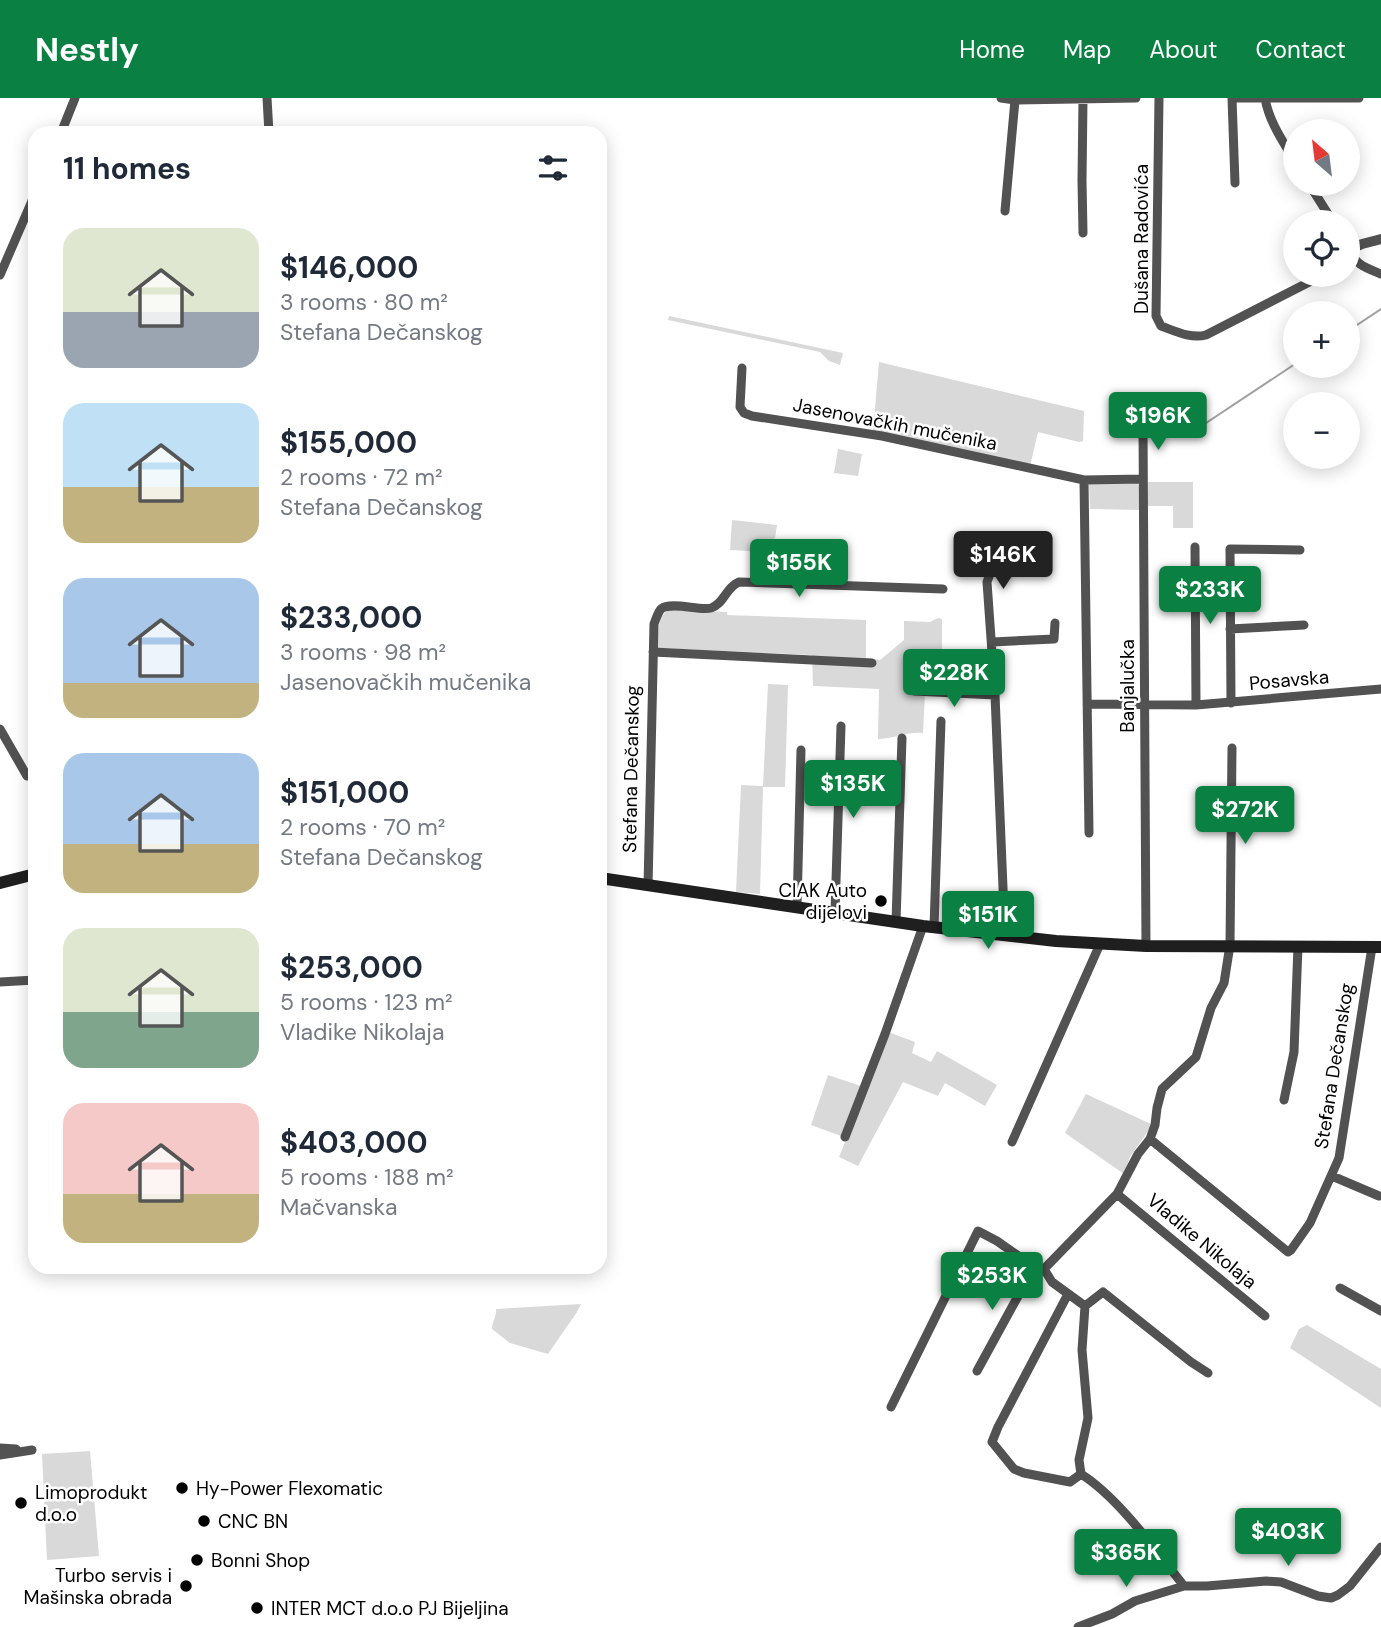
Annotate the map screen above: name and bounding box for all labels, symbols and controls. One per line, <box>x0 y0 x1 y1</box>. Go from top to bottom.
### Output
text: Nestly <box>35 28 139 71</box>
text: Home <box>959 34 1025 65</box>
text: Map <box>1063 34 1111 65</box>
text: About <box>1149 34 1218 65</box>
text: Contact <box>1256 34 1346 65</box>
north arrow <box>1283 119 1360 196</box>
map controls <box>1283 119 1360 469</box>
text: 11 homes <box>63 149 191 188</box>
icon: filters <box>534 149 572 187</box>
street label: Dušana Radovića <box>1129 164 1154 314</box>
button: locate <box>1283 210 1360 287</box>
text: $146,000 <box>280 248 418 287</box>
icon: home <box>119 256 203 340</box>
text: 3 rooms · 80 m² <box>280 287 448 317</box>
button: + <box>1283 301 1360 378</box>
text: Stefana Dečanskog <box>280 317 483 347</box>
street label: Jasenovačkih mučenika <box>791 392 999 456</box>
pin: $196K <box>1109 392 1207 452</box>
button: − <box>1283 392 1360 469</box>
text: $196K <box>1125 400 1191 430</box>
text: $155,000 <box>280 423 417 462</box>
icon: home <box>119 431 203 515</box>
text: 2 rooms · 72 m² <box>280 462 443 492</box>
text: Stefana Dečanskog <box>280 492 483 522</box>
pin: $146K <box>954 532 1052 591</box>
text: $146K <box>970 539 1036 569</box>
pin: $155K <box>750 540 848 599</box>
text: $155K <box>766 547 832 577</box>
pin: $233K <box>1161 566 1259 626</box>
text: $233K <box>1175 574 1245 604</box>
text: $233,000 <box>280 598 422 637</box>
icon: home <box>119 606 203 690</box>
text: 3 rooms · 98 m² <box>280 637 446 667</box>
street label: Banjalučka <box>1115 639 1140 733</box>
pin: $228K <box>905 650 1003 709</box>
text: $228K <box>919 657 989 687</box>
street label: Posavska <box>1248 664 1330 696</box>
text: Jasenovačkih mučenika <box>280 667 531 697</box>
street label: Stefana Dečanskog <box>617 685 645 853</box>
pin: $135K <box>804 760 902 820</box>
text: $135K <box>820 768 886 798</box>
text: $151,000 <box>280 773 409 812</box>
icon: home <box>119 781 203 865</box>
pin: $272K <box>1196 786 1294 846</box>
text: $272K <box>1211 794 1279 824</box>
text: 2 rooms · 70 m² <box>280 812 445 842</box>
text: Stefana Dečanskog <box>280 842 483 872</box>
place label: CIAK Auto dijelovi <box>778 878 867 925</box>
pin: $151K <box>939 892 1037 951</box>
marker: CIAK Auto dijelovi <box>873 893 889 909</box>
text: $151K <box>958 899 1018 929</box>
text: $253,000 <box>280 948 423 987</box>
icon: home <box>119 956 203 1040</box>
street label: Stefana Dečanskog <box>1309 981 1360 1151</box>
text: 5 rooms · 123 m² <box>280 987 453 1017</box>
text: Vladike Nikolaja <box>280 1017 444 1047</box>
text: $403,000 <box>280 1123 428 1162</box>
icon: home <box>119 1131 203 1215</box>
text: 5 rooms · 188 m² <box>280 1162 454 1192</box>
street label: Vladike Nikolaja <box>1142 1188 1262 1294</box>
text: Mačvanska <box>280 1192 397 1222</box>
pin: $253K <box>943 1252 1041 1312</box>
text: $253K <box>957 1260 1027 1290</box>
place label: Hy-Power Flexomatic <box>196 1476 383 1501</box>
place label: Limoprodukt d.o.o <box>35 1480 147 1527</box>
marker: Hy-Power Flexomatic <box>174 1480 190 1496</box>
marker: Limoprodukt d.o.o <box>13 1495 29 1511</box>
pin: $403K <box>1239 1508 1337 1568</box>
place label: CNC BN <box>218 1509 288 1534</box>
marker: CNC BN <box>196 1513 212 1529</box>
text: $403K <box>1251 1516 1325 1546</box>
pin: $365K <box>1077 1530 1175 1589</box>
text: $365K <box>1090 1537 1162 1567</box>
place label: Bonni Shop <box>211 1548 310 1573</box>
marker: Bonni Shop <box>189 1552 205 1568</box>
place label: Turbo servis i Mašinska obrada <box>23 1563 172 1610</box>
marker: Turbo servis i Mašinska obrada <box>178 1578 194 1594</box>
place label: INTER MCT d.o.o PJ Bijeljina <box>271 1596 509 1621</box>
marker: INTER MCT d.o.o PJ Bijeljina <box>249 1600 265 1616</box>

